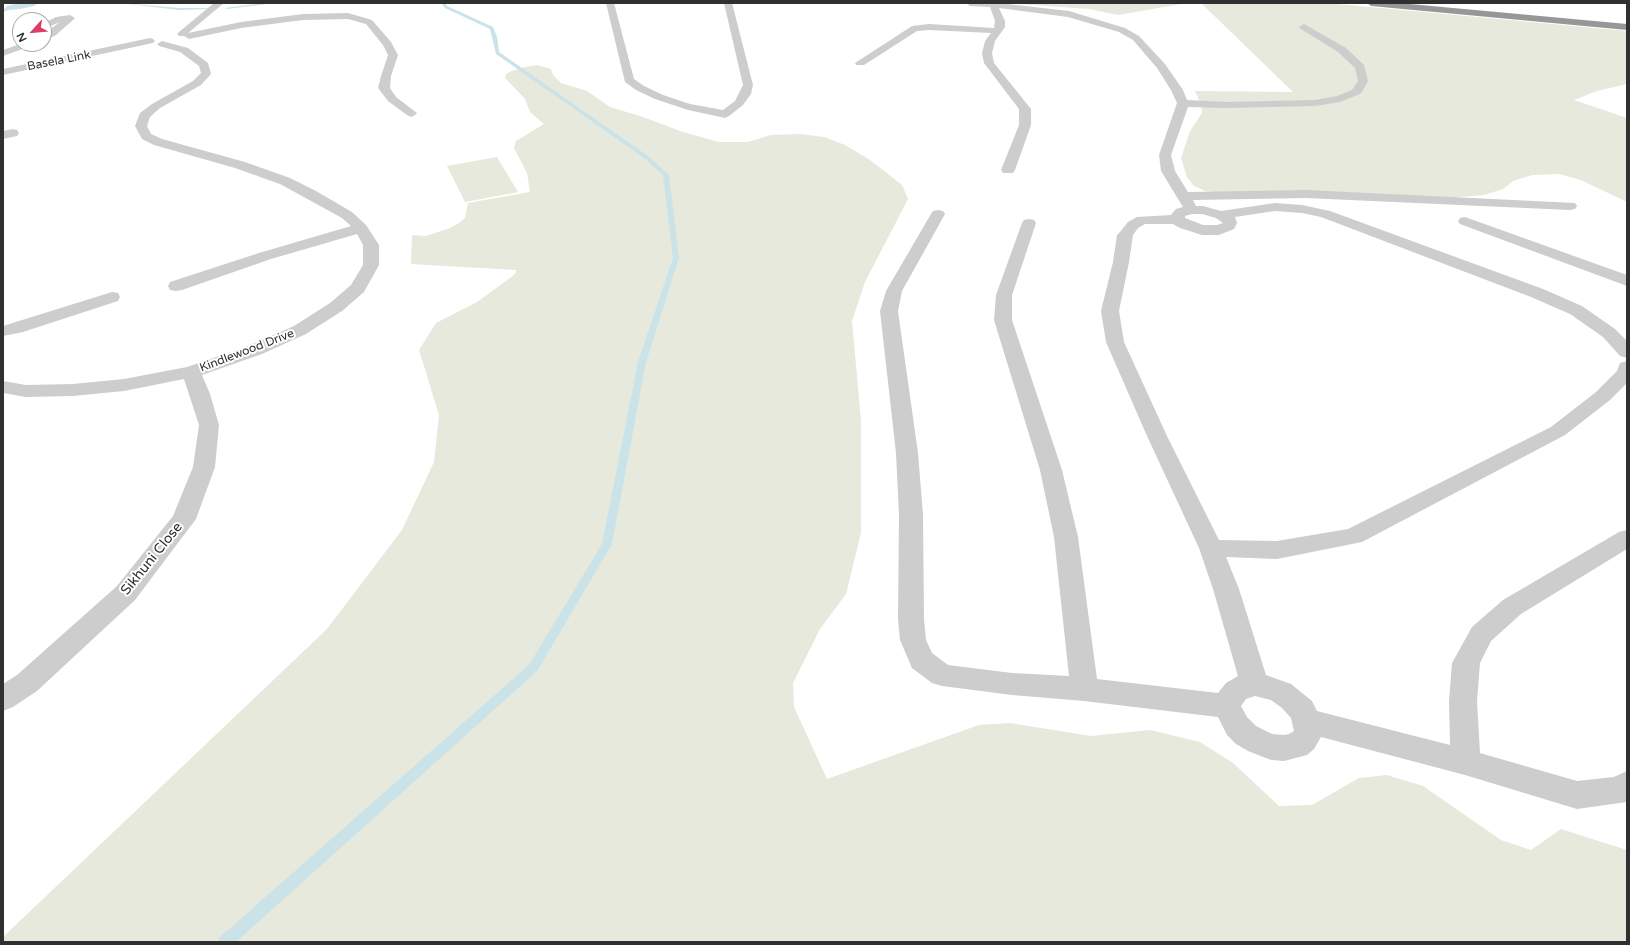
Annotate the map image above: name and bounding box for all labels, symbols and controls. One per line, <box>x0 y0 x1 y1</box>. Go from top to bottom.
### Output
north arrow <box>12 12 52 52</box>
text: N <box>14 30 30 44</box>
street label: Basela Link <box>26 48 92 74</box>
street label: Kindlewood Drive <box>198 326 296 376</box>
street label: Sikhuni Close <box>118 519 186 599</box>

